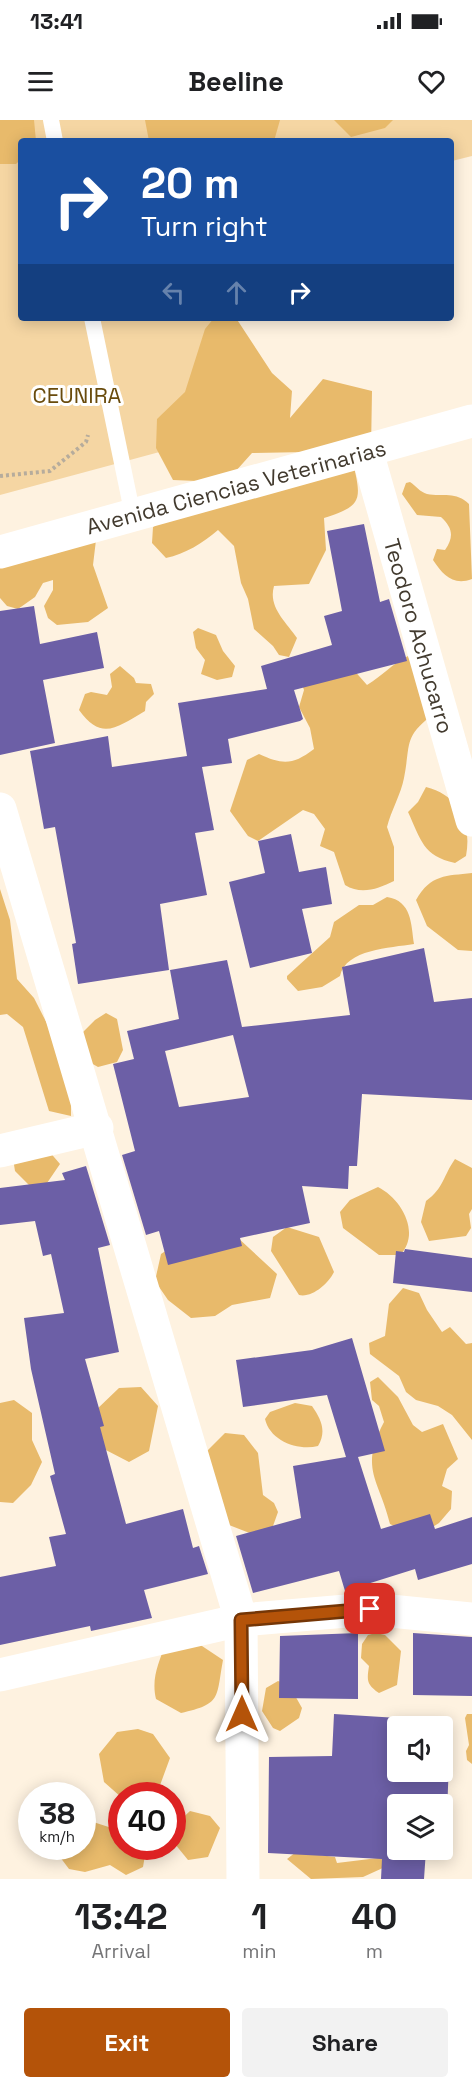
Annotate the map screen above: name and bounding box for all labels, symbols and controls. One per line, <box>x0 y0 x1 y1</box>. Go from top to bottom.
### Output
text: 13:41 <box>30 7 83 35</box>
text: Beeline <box>188 64 284 99</box>
icon: menu <box>24 65 57 98</box>
icon: heart <box>415 65 448 98</box>
text: 20 m <box>141 157 240 210</box>
icon: right <box>42 162 120 240</box>
text: Turn right <box>141 209 268 244</box>
icon: left <box>157 276 190 309</box>
icon: ahead <box>220 276 253 309</box>
icon: right <box>283 276 316 309</box>
park label: CEUNIRA <box>33 381 122 409</box>
street label: Avenida Ciencias Veterinarias <box>83 433 389 541</box>
street label: Teodoro Achucarro <box>378 535 460 737</box>
pin <box>344 1583 395 1634</box>
icon: arrive <box>353 1592 386 1625</box>
position arrow <box>210 1682 274 1746</box>
map controls <box>387 1716 453 1860</box>
button: sound <box>387 1716 453 1782</box>
speed limit sign: 40 <box>108 1782 186 1860</box>
text: 38 <box>39 1794 75 1833</box>
button: layers <box>387 1794 453 1860</box>
text: km/h <box>39 1827 75 1846</box>
text: 13:42 <box>75 1894 168 1940</box>
text: 1 <box>251 1894 268 1940</box>
text: 40 <box>351 1894 397 1940</box>
text: Arrival <box>91 1938 151 1964</box>
text: min <box>242 1938 277 1964</box>
text: m <box>366 1938 383 1964</box>
button: Exit <box>24 2008 230 2077</box>
button: Share <box>242 2008 448 2077</box>

